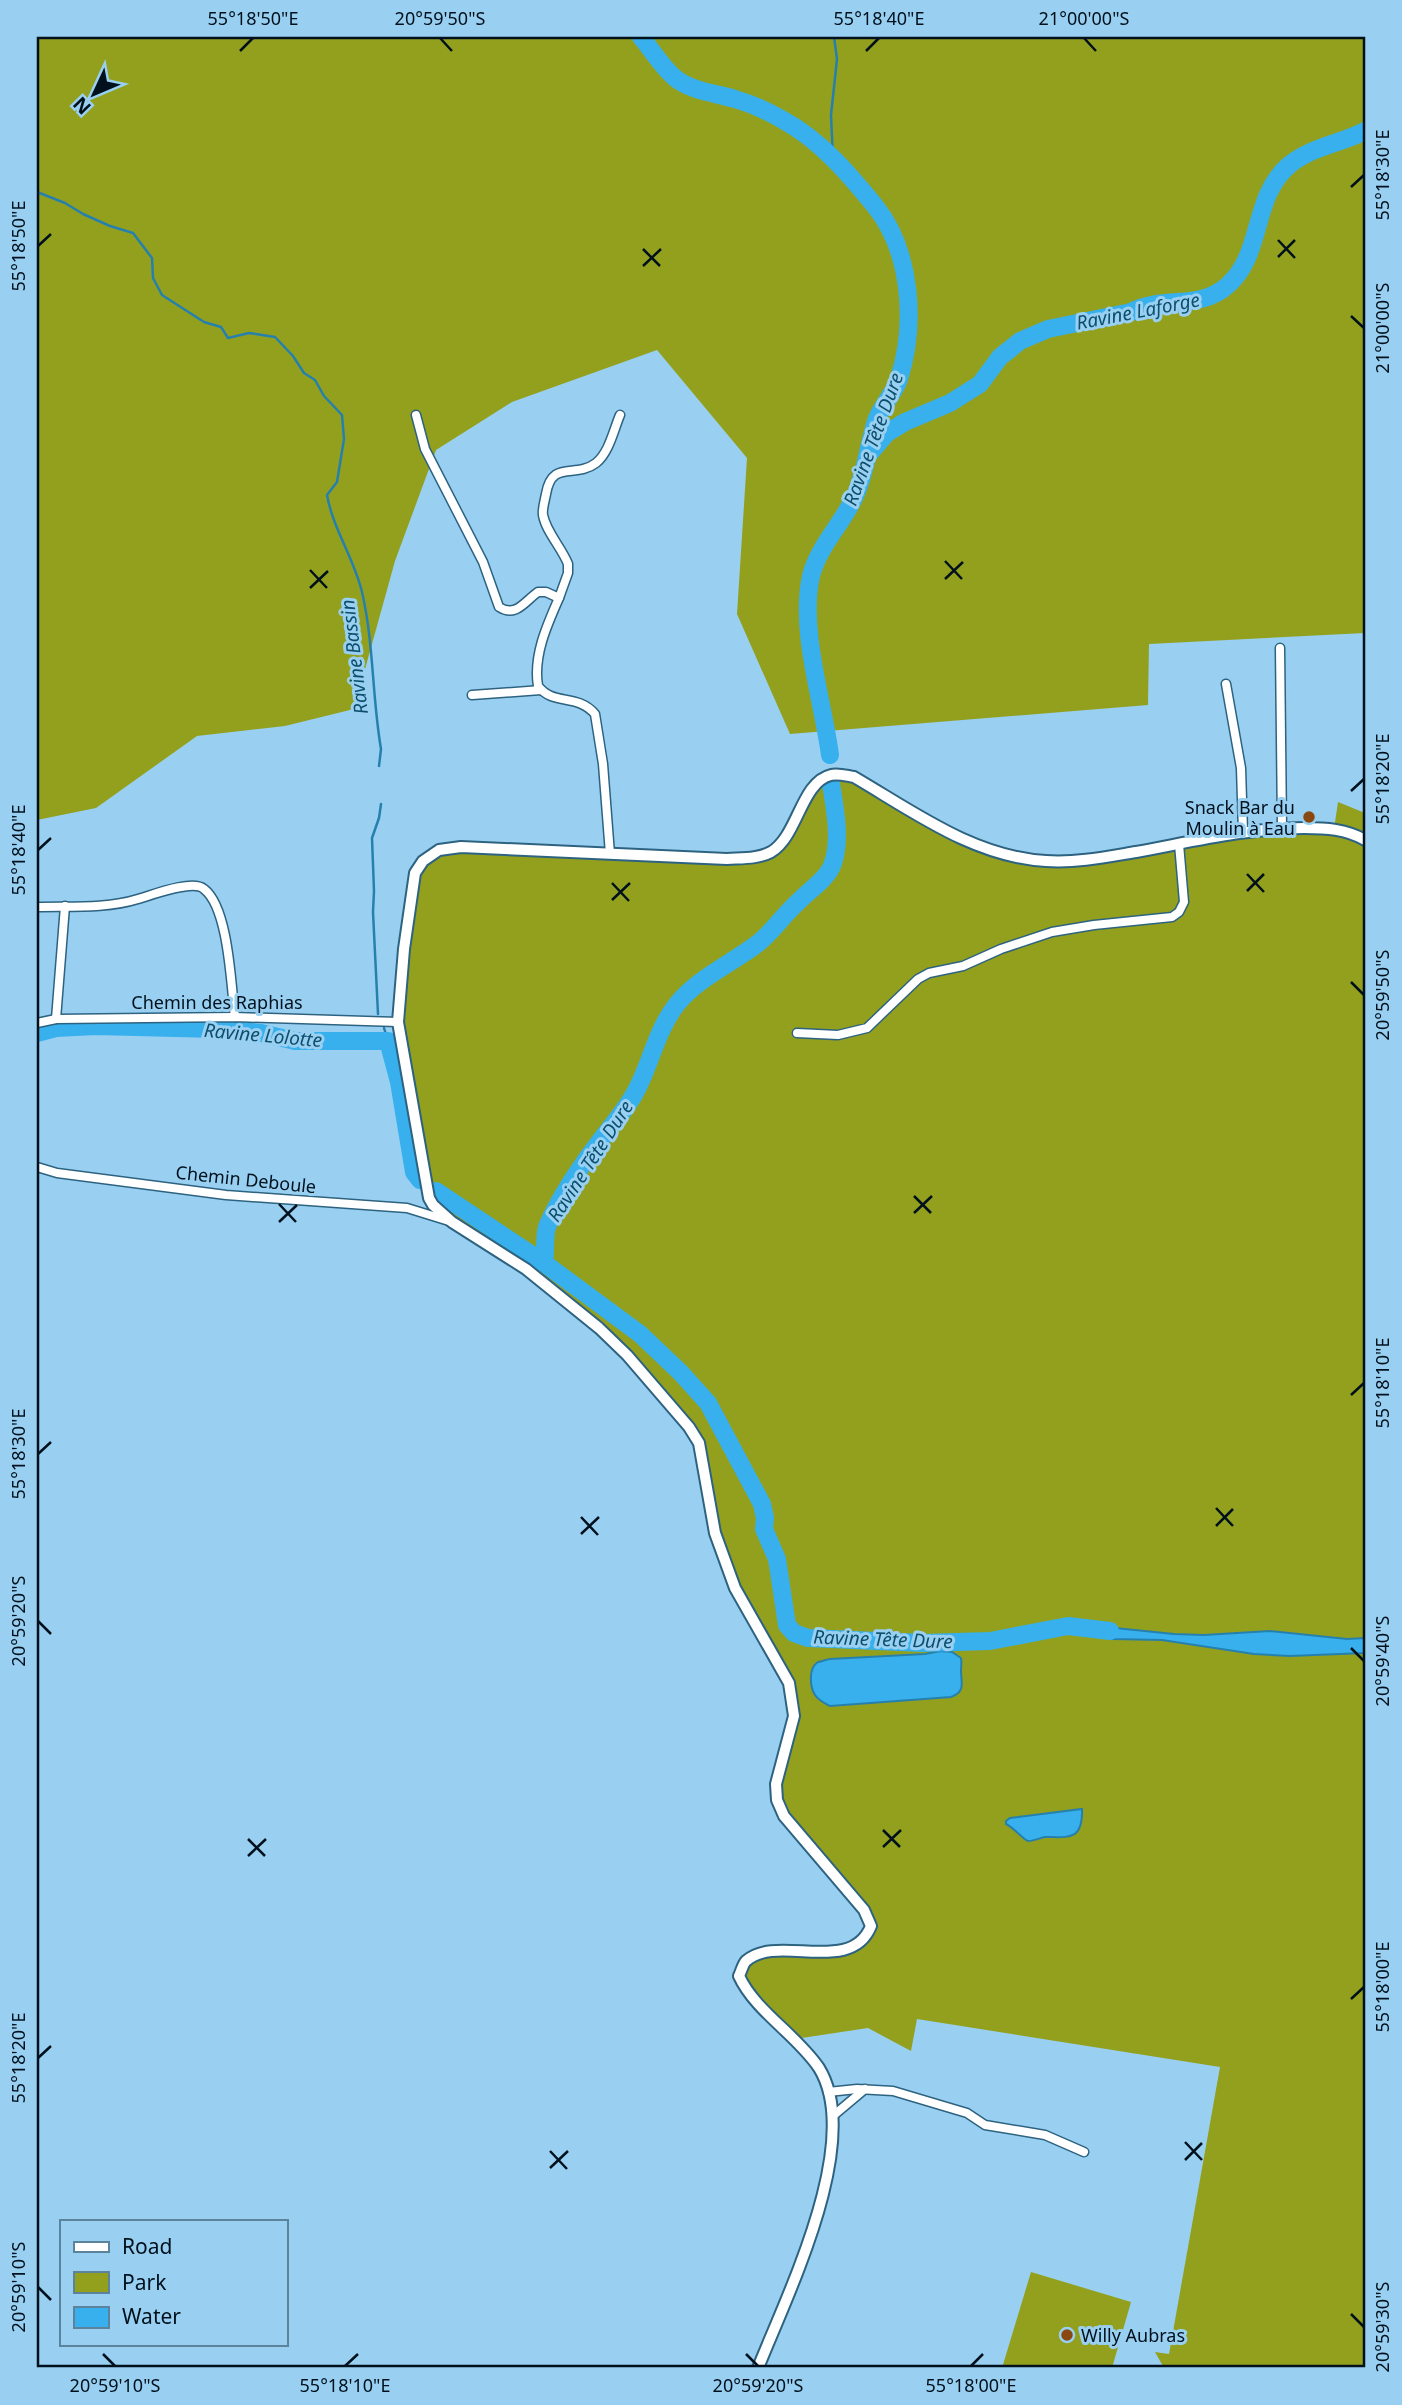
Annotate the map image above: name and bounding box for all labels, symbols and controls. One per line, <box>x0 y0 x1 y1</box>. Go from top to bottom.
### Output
text: 55°18'50"E <box>208 6 298 30</box>
text: 20°59'50"S <box>395 6 485 30</box>
text: 55°18'40"E <box>834 6 924 30</box>
text: 21°00'00"S <box>1039 6 1129 30</box>
north arrow <box>60 60 130 130</box>
text: N <box>67 91 96 120</box>
text: 55°18'30"E <box>1370 130 1394 220</box>
text: 55°18'50"E <box>6 201 30 291</box>
text: 21°00'00"S <box>1370 283 1394 373</box>
water label: Ravine Laforge <box>1074 286 1202 336</box>
water label: Ravine Tête Dure <box>837 369 909 509</box>
water label: Ravine Bassin <box>334 598 374 716</box>
text: 55°18'20"E <box>1370 734 1394 824</box>
place label: Snack Bar du Moulin à Eau <box>1185 795 1295 840</box>
text: 55°18'40"E <box>6 805 30 895</box>
marker: Snack Bar du Moulin à Eau <box>1301 809 1317 825</box>
text: 20°59'50"S <box>1370 950 1394 1040</box>
street label: Chemin des Raphias <box>131 990 303 1014</box>
water label: Ravine Lolotte <box>203 1017 323 1053</box>
water label: Ravine Tête Dure <box>541 1095 639 1227</box>
street label: Chemin Deboule <box>175 1160 317 1198</box>
text: 55°18'10"E <box>1370 1338 1394 1428</box>
text: 55°18'30"E <box>6 1409 30 1499</box>
text: 20°59'20"S <box>6 1576 30 1666</box>
text: 20°59'40"S <box>1370 1616 1394 1706</box>
water label: Ravine Tête Dure <box>813 1624 953 1654</box>
text: 55°18'00"E <box>1370 1942 1394 2032</box>
text: 55°18'20"E <box>6 2013 30 2103</box>
legend <box>60 2220 287 2346</box>
text: Road <box>122 2232 172 2260</box>
text: 20°59'10"S <box>6 2242 30 2332</box>
text: Park <box>122 2268 167 2296</box>
text: 20°59'30"S <box>1370 2282 1394 2372</box>
text: Water <box>122 2302 181 2330</box>
place label: Willy Aubras <box>1081 2323 1185 2347</box>
marker: Willy Aubras <box>1059 2327 1075 2343</box>
text: 20°59'10"S <box>70 2373 160 2397</box>
text: 55°18'10"E <box>300 2373 390 2397</box>
text: 20°59'20"S <box>713 2373 803 2397</box>
text: 55°18'00"E <box>926 2373 1016 2397</box>

